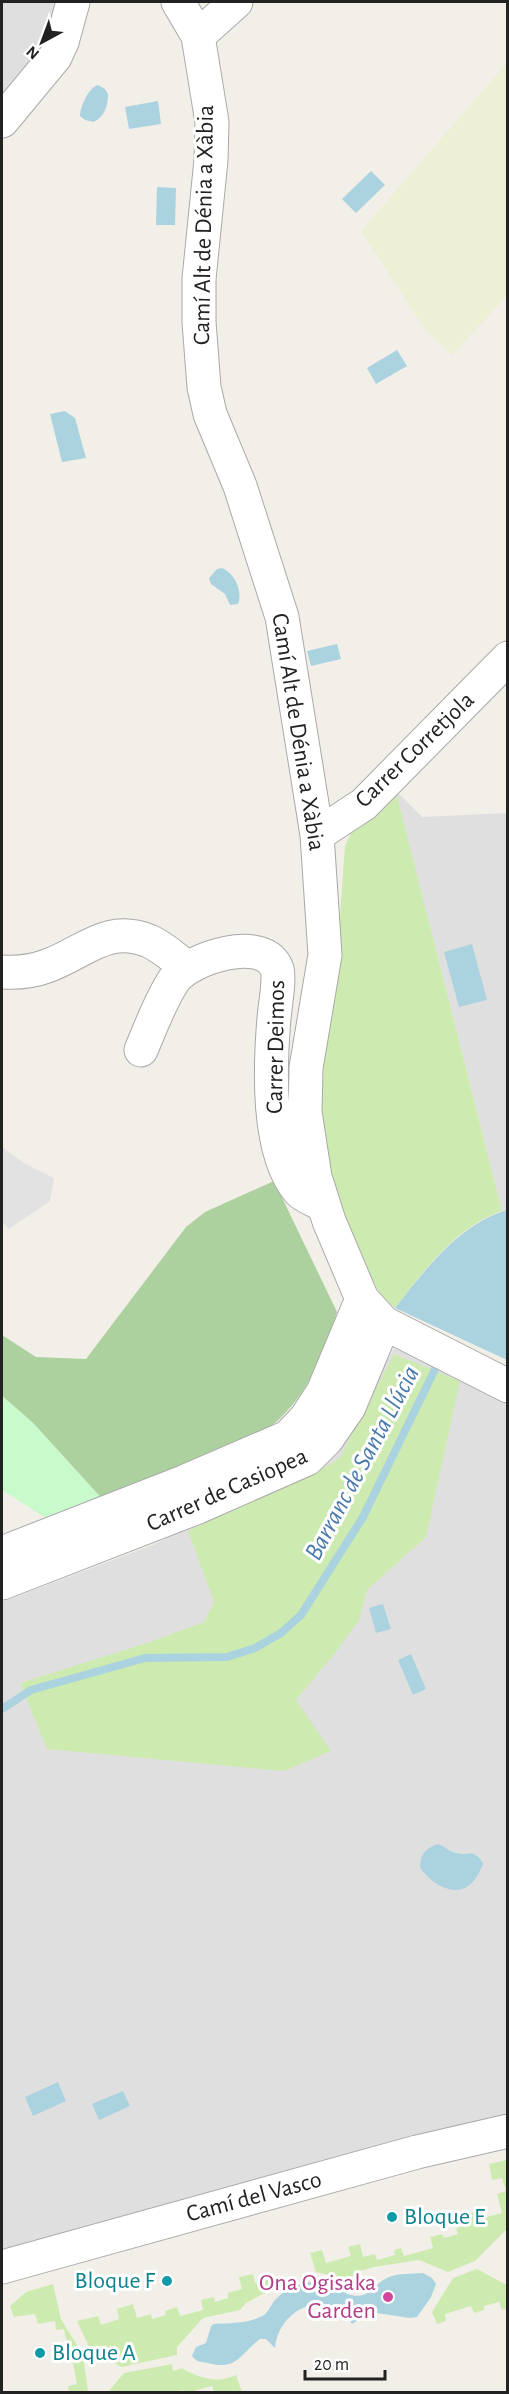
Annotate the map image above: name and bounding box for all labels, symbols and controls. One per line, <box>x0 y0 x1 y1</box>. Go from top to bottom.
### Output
north arrow <box>12 12 72 72</box>
text: N <box>23 43 42 62</box>
street label: Camí Alt de Dénia a Xàbia <box>190 105 218 345</box>
street label: Camí Alt de Dénia a Xàbia <box>267 611 329 853</box>
street label: Carrer Corretjola <box>351 688 479 812</box>
street label: Carrer Deimos <box>263 980 289 1114</box>
water label: Barranc de Santa Llúcia <box>300 1362 424 1564</box>
street label: Carrer de Casiopea <box>143 1444 311 1536</box>
street label: Camí del Vasco <box>184 2167 324 2227</box>
place label: Bloque E <box>404 2205 486 2229</box>
marker: Bloque E <box>385 2210 399 2224</box>
place label: Bloque F <box>75 2269 156 2293</box>
place label: Ona Ogisaka Garden <box>259 2271 376 2323</box>
marker: Bloque F <box>160 2274 174 2288</box>
marker: Ona Ogisaka Garden <box>381 2290 395 2304</box>
place label: Bloque A <box>52 2341 136 2365</box>
scale bar <box>305 2343 384 2381</box>
marker: Bloque A <box>33 2346 47 2360</box>
text: 20 m <box>314 2356 349 2374</box>

